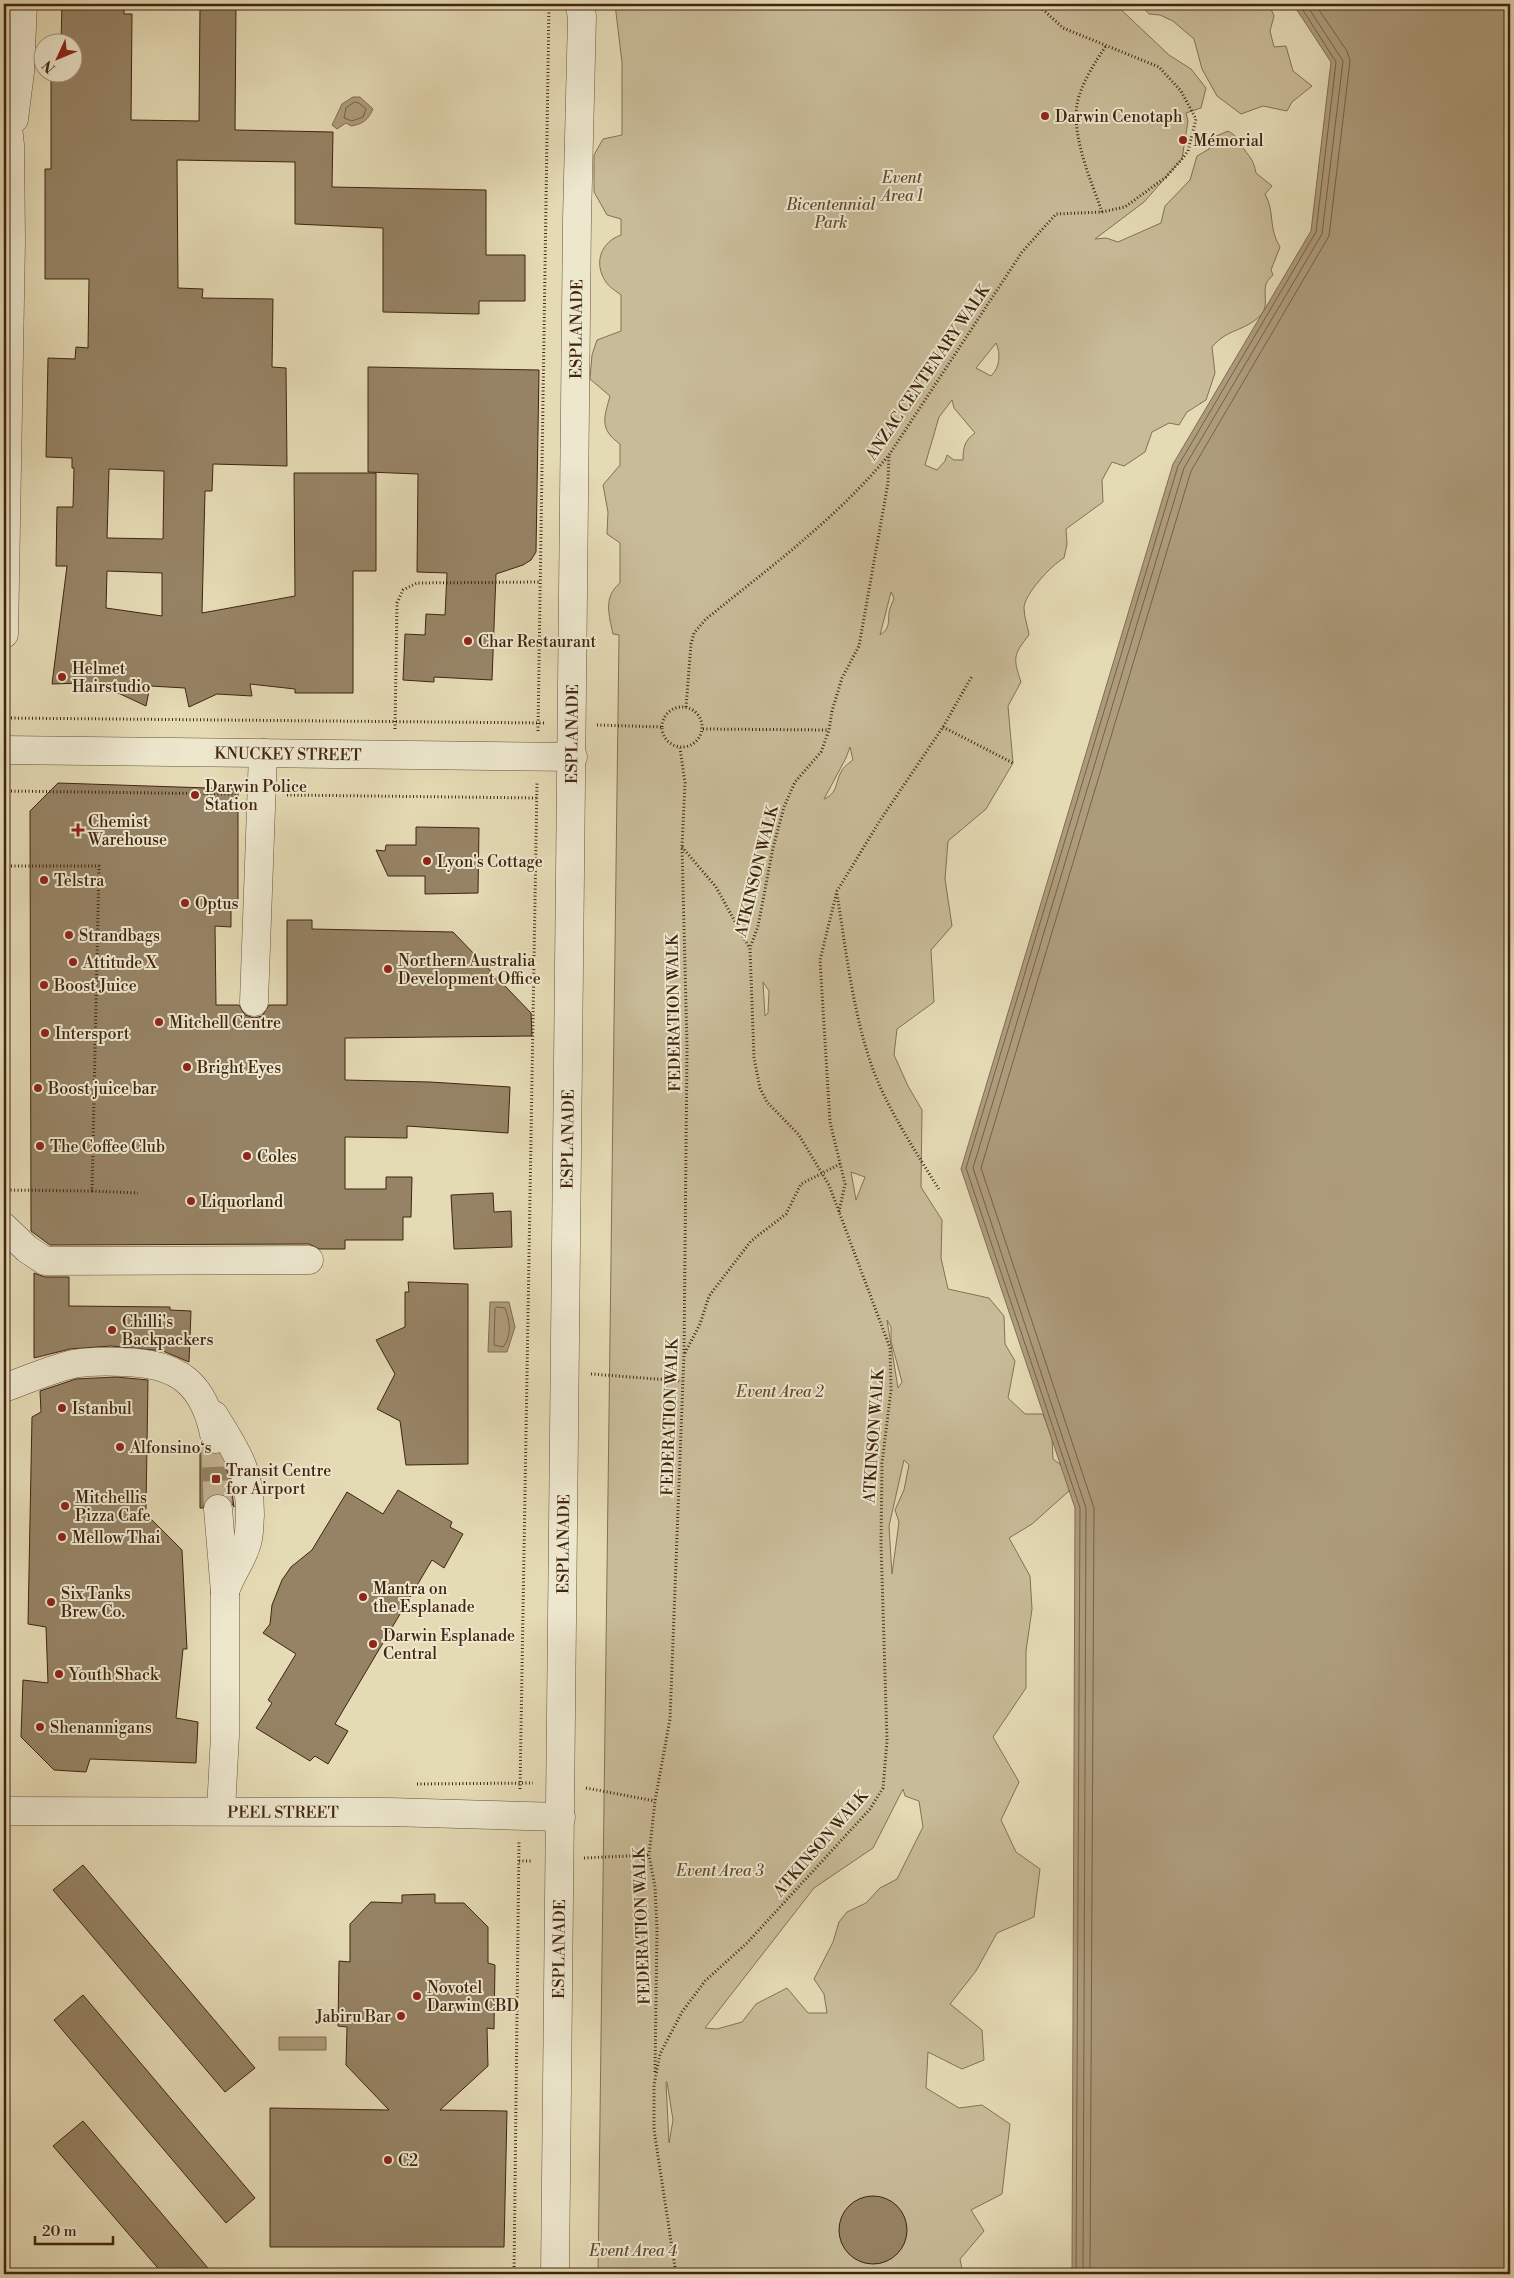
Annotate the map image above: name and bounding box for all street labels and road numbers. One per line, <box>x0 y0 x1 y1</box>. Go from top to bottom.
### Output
street label: ESPLANADE <box>566 279 587 379</box>
street label: ANZAC CENTENARY WALK <box>861 280 995 465</box>
street label: ESPLANADE <box>562 684 583 784</box>
street label: KNUCKEY STREET <box>214 744 362 765</box>
street label: ATKINSON WALK <box>731 802 783 940</box>
street label: FEDERATION WALK <box>663 933 685 1092</box>
street label: ESPLANADE <box>558 1089 579 1189</box>
street label: FEDERATION WALK <box>657 1337 683 1496</box>
street label: ATKINSON WALK <box>859 1367 889 1505</box>
street label: ESPLANADE <box>553 1494 574 1594</box>
street label: ATKINSON WALK <box>768 1785 873 1902</box>
street label: PEEL STREET <box>227 1803 339 1823</box>
street label: FEDERATION WALK <box>629 1846 655 2005</box>
street label: ESPLANADE <box>549 1899 570 1999</box>

